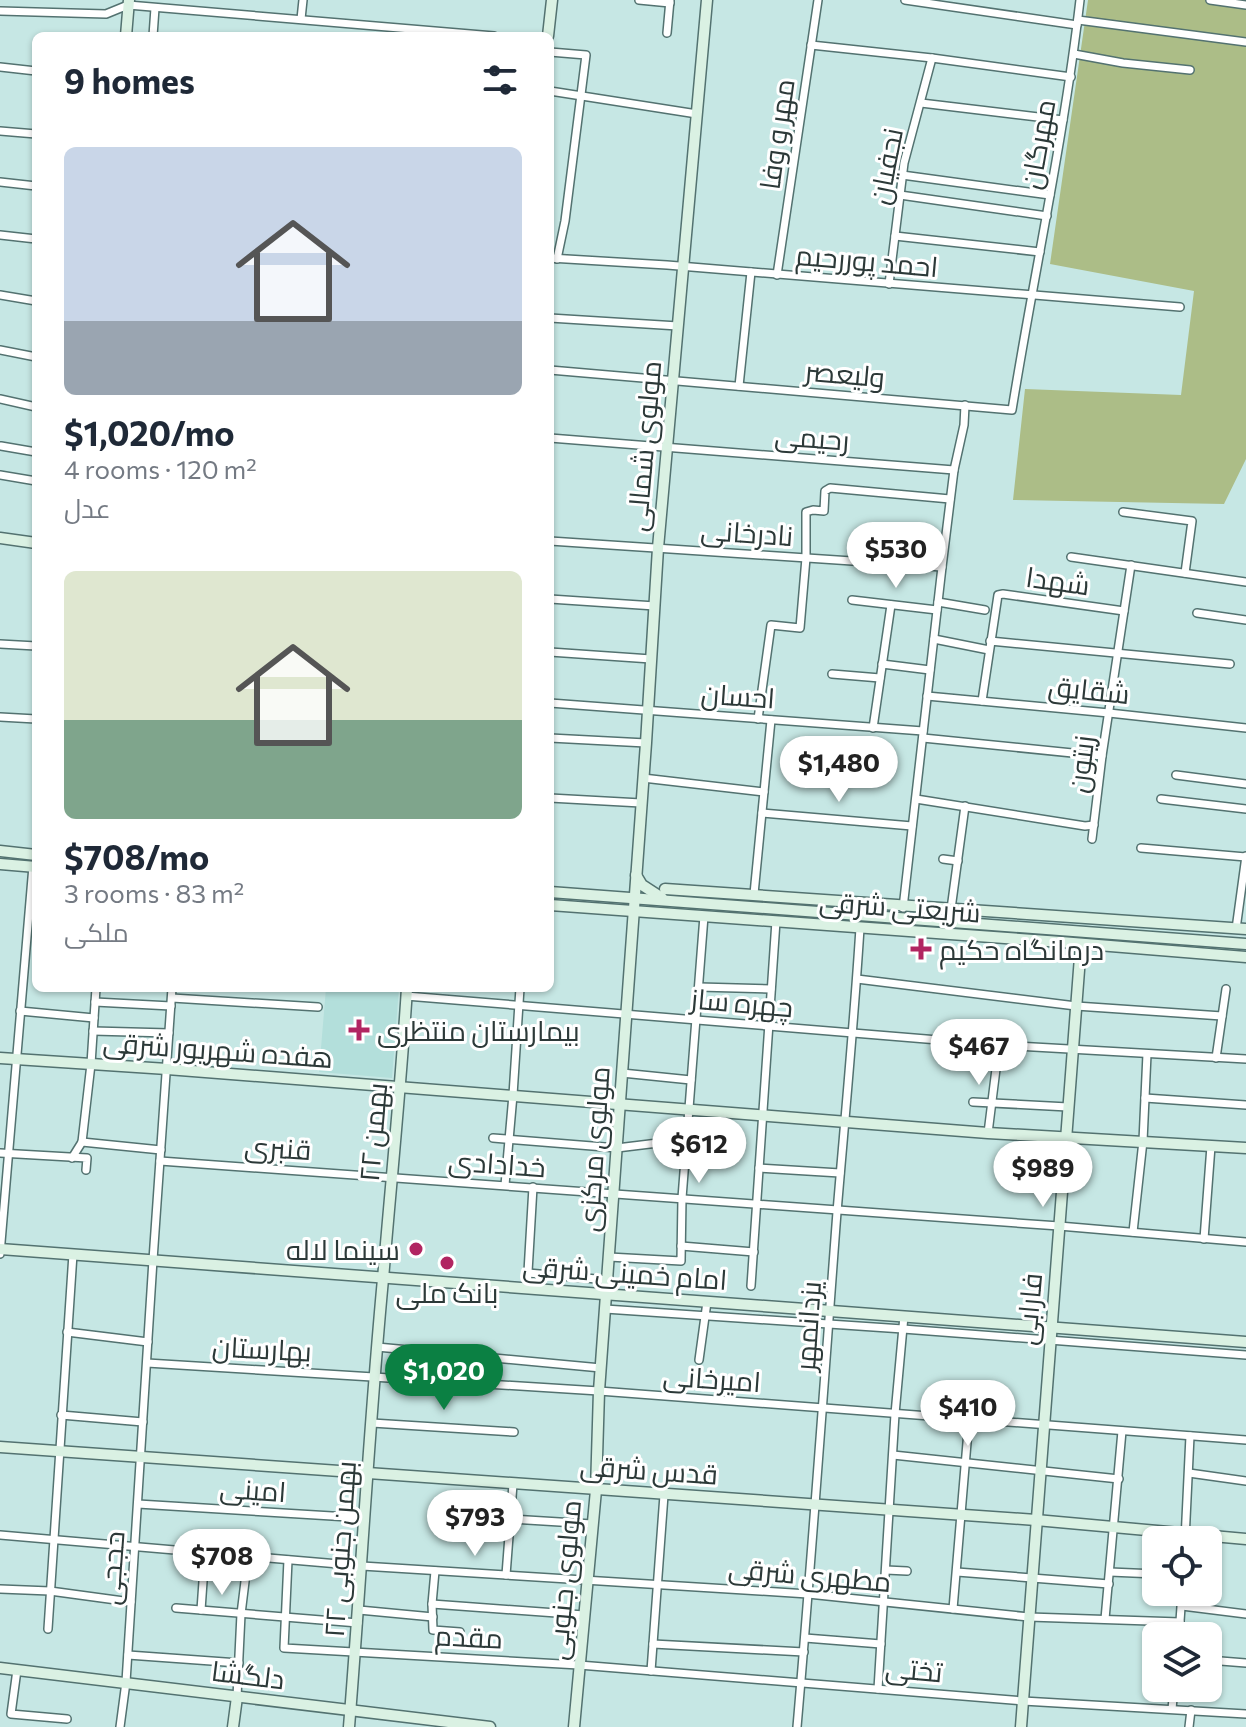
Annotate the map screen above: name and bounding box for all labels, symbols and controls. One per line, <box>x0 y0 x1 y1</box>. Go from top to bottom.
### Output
icon: filters <box>478 58 522 102</box>
text: 9 homes <box>64 59 195 101</box>
street label: مهر و وفا <box>751 76 802 192</box>
street label: مهرگان <box>1012 96 1063 192</box>
street label: نجفیان <box>861 125 910 207</box>
icon: home <box>221 199 365 343</box>
street label: احمد پوررحیم <box>794 237 940 287</box>
street label: ولیعصر <box>802 352 887 393</box>
street label: مولوی شمالی <box>619 359 668 533</box>
text: $1,020/mo <box>64 411 235 453</box>
street label: رحیمی <box>773 417 850 458</box>
text: 4 rooms · 120 m² <box>64 453 257 484</box>
text: عدل <box>64 492 111 523</box>
street label: نادرخانی <box>700 512 794 553</box>
pin: $530 <box>849 522 943 590</box>
text: $530 <box>865 532 927 563</box>
street label: شهدا <box>1024 559 1092 602</box>
icon: home <box>221 623 365 767</box>
street label: شقایق <box>1046 668 1131 711</box>
street label: احسان <box>700 675 776 716</box>
street label: زیتون <box>1060 733 1101 795</box>
pin: $1,480 <box>774 736 904 804</box>
text: $1,480 <box>798 746 880 777</box>
text: $708/mo <box>64 835 209 877</box>
text: 3 rooms · 83 m² <box>64 877 244 908</box>
street label: شریعتی شرقی <box>818 883 982 930</box>
text: ملکی <box>64 916 129 947</box>
place label: درمانگاه حکیم <box>939 932 1104 970</box>
marker: درمانگاه حکیم <box>910 938 932 960</box>
street label: چهره ساز <box>687 980 795 1026</box>
place label: بیمارستان منتظری <box>377 1013 580 1048</box>
marker: بیمارستان منتظری <box>348 1019 370 1041</box>
pin: $467 <box>932 1019 1026 1087</box>
street label: هفده شهریور شرقی <box>102 1024 334 1075</box>
text: $467 <box>949 1029 1009 1060</box>
street label: مولوی مرکزی <box>570 1065 617 1233</box>
street label: ۲۲ بهمن <box>351 1081 394 1183</box>
pin: $612 <box>652 1117 746 1185</box>
text: $612 <box>670 1127 728 1158</box>
street label: قنبری <box>243 1128 313 1167</box>
pin: $989 <box>996 1141 1090 1209</box>
street label: خدادادی <box>447 1143 547 1184</box>
text: $989 <box>1011 1151 1075 1182</box>
place label: سینما لاله <box>286 1232 400 1266</box>
marker: سینما لاله <box>407 1240 425 1258</box>
street label: امام خمینی شرقی <box>521 1248 728 1300</box>
marker: بانک ملی <box>438 1254 456 1272</box>
street label: فارابی <box>1008 1271 1049 1347</box>
place label: بانک ملی <box>396 1275 498 1310</box>
street label: یزدانمهر <box>787 1279 828 1374</box>
street label: بهارستان <box>211 1328 313 1369</box>
pin: $1,020 <box>379 1344 509 1412</box>
text: $1,020 <box>403 1354 485 1385</box>
street label: امیرخانی <box>662 1358 762 1399</box>
pin: $410 <box>921 1380 1015 1448</box>
text: $410 <box>938 1390 998 1421</box>
street label: قدس شرقی <box>579 1447 719 1492</box>
street label: ۲۲ بهمن جنوبی <box>316 1460 363 1638</box>
street label: امینی <box>218 1470 287 1509</box>
pin: $793 <box>428 1490 522 1558</box>
street label: مولوی جنوبی <box>539 1498 588 1662</box>
text: $793 <box>445 1500 505 1531</box>
map controls <box>1142 1526 1222 1702</box>
button: locate <box>1142 1526 1222 1606</box>
pin: $708 <box>175 1529 269 1597</box>
street label: حججی <box>91 1530 132 1606</box>
text: $708 <box>191 1539 253 1570</box>
street label: مطهری شرقی <box>727 1550 893 1599</box>
street label: مقدم <box>434 1617 504 1659</box>
button: layers <box>1142 1622 1222 1702</box>
street label: تختی <box>884 1650 945 1689</box>
street label: دلگشا <box>210 1653 286 1695</box>

